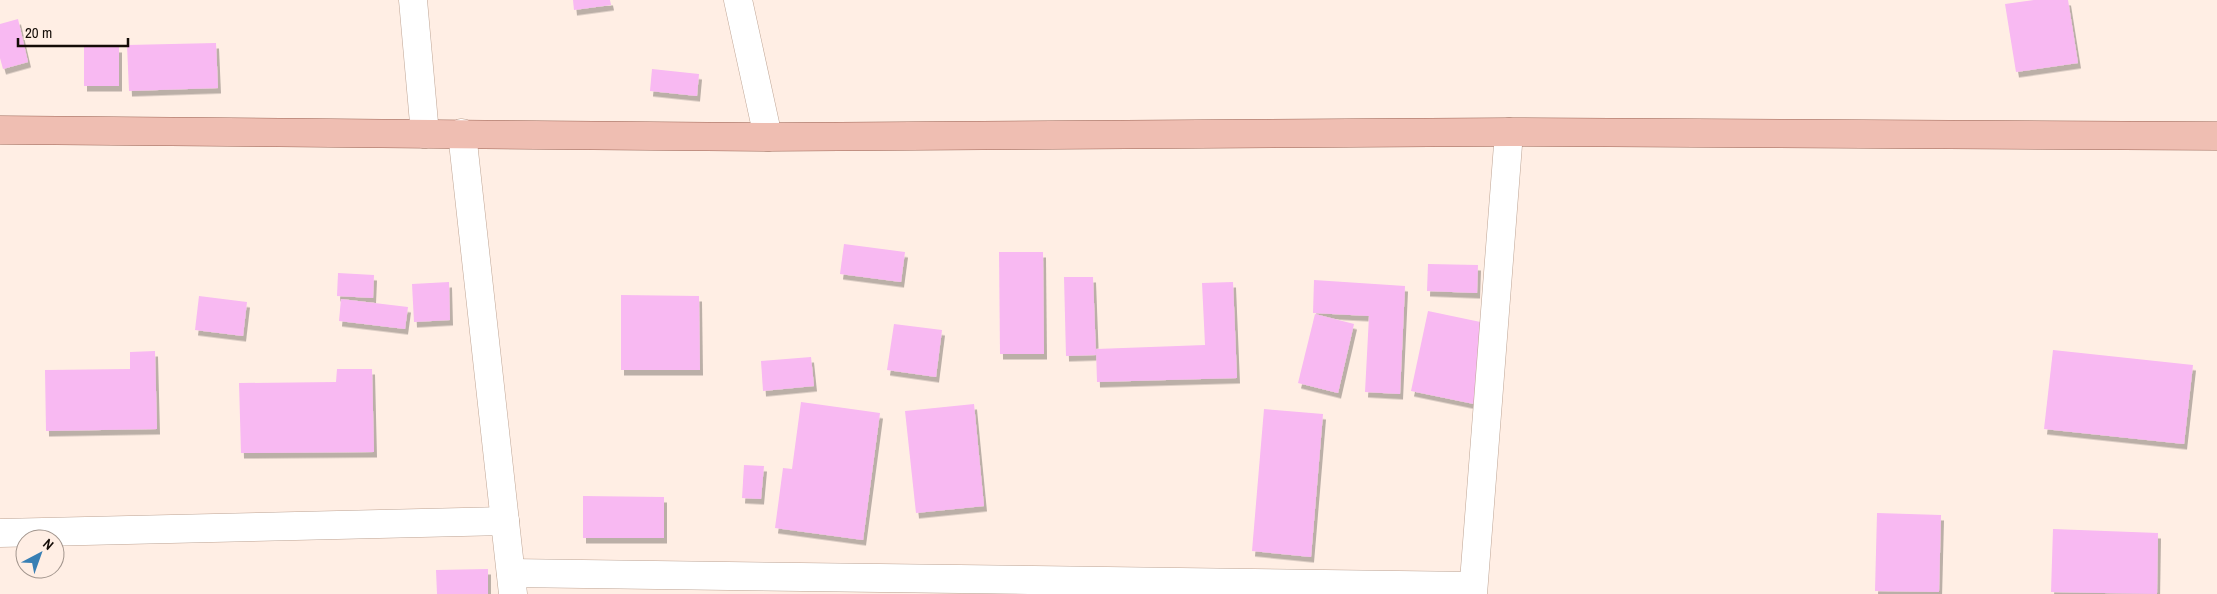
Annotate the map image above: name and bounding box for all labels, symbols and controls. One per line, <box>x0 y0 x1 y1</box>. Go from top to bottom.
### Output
scale bar <box>18 15 128 47</box>
text: 20 m <box>25 22 52 43</box>
north arrow <box>15 529 65 579</box>
text: N <box>39 535 58 554</box>

